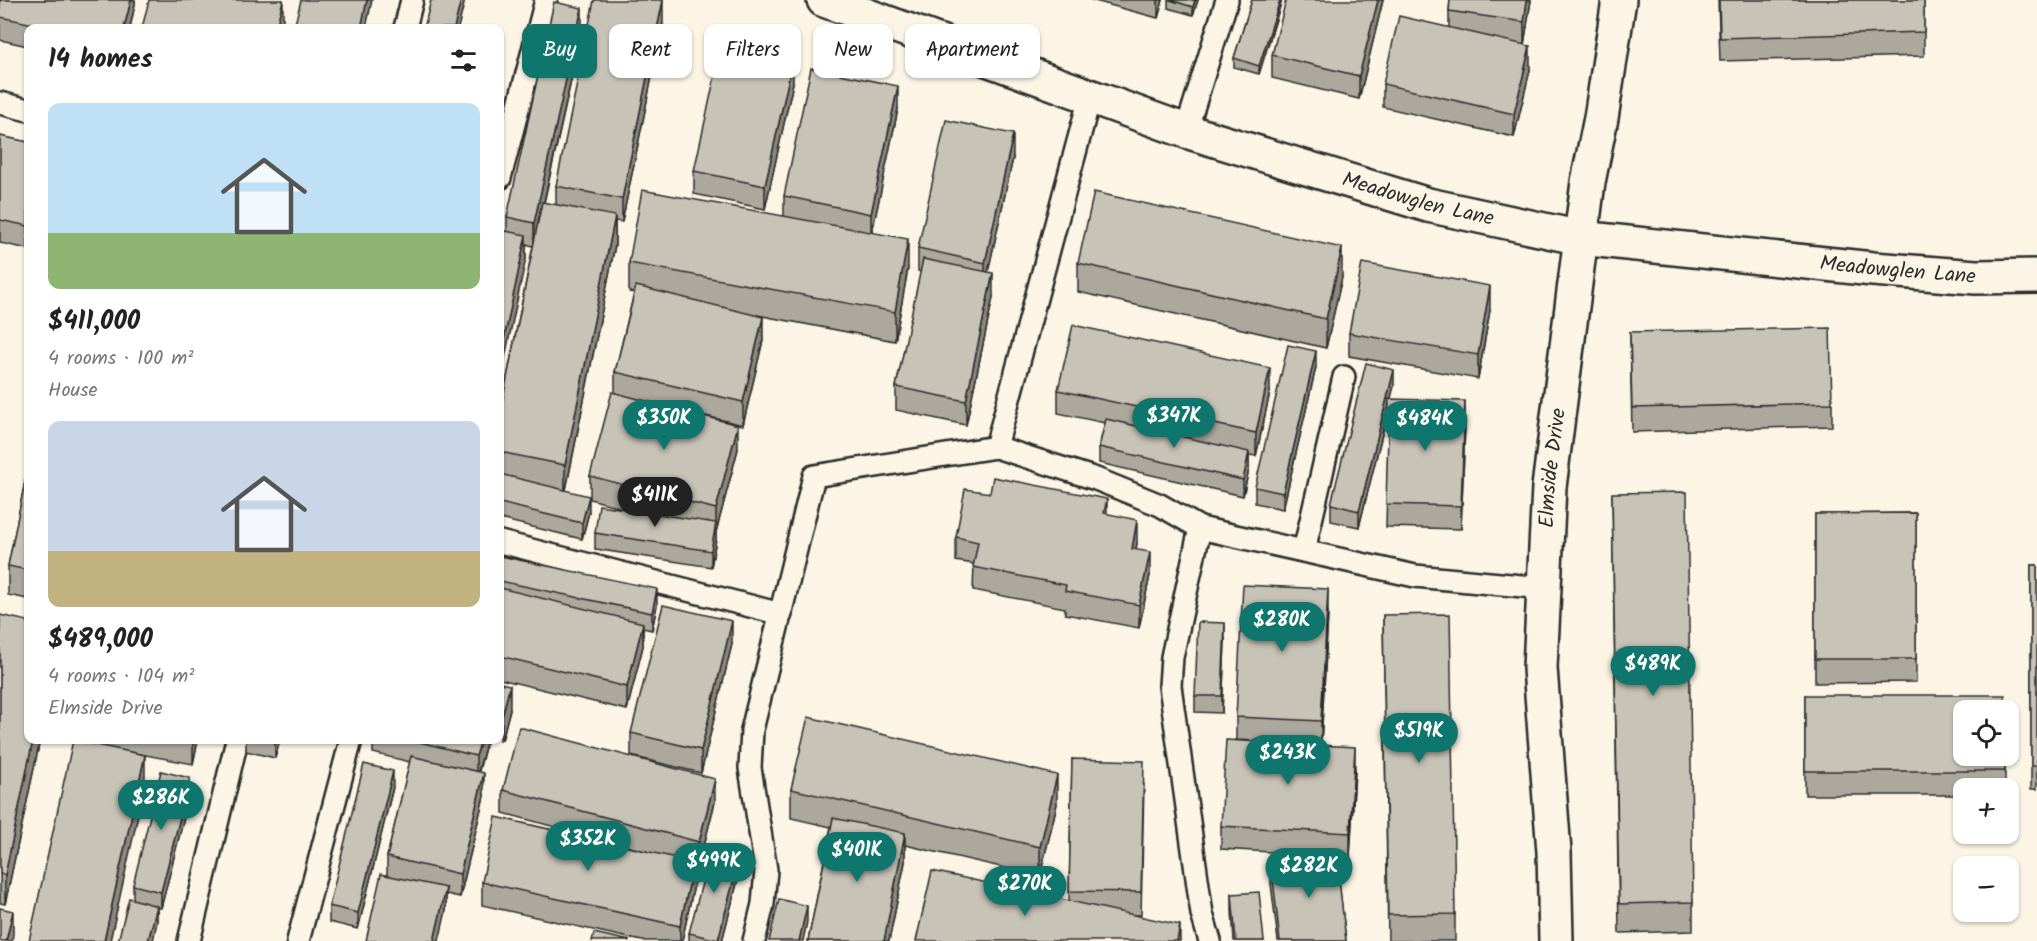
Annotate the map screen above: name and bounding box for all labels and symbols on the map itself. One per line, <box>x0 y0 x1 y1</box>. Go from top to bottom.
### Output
street label: Meadowglen Lane <box>1338 163 1498 235</box>
street label: Meadowglen Lane <box>1818 247 1977 293</box>
pin: $347K <box>1132 398 1216 449</box>
pin: $350K <box>622 400 706 451</box>
pin: $484K <box>1383 401 1467 452</box>
street label: Elmside Drive <box>1530 406 1576 529</box>
pin: $411K <box>613 477 697 528</box>
pin: $280K <box>1240 602 1324 653</box>
pin: $489K <box>1611 646 1695 697</box>
pin: $519K <box>1377 713 1461 764</box>
pin: $243K <box>1246 735 1330 786</box>
pin: $286K <box>119 780 203 831</box>
pin: $352K <box>546 821 630 872</box>
pin: $401K <box>815 832 899 883</box>
pin: $499K <box>672 843 756 894</box>
pin: $282K <box>1267 848 1351 899</box>
pin: $270K <box>983 866 1067 917</box>

